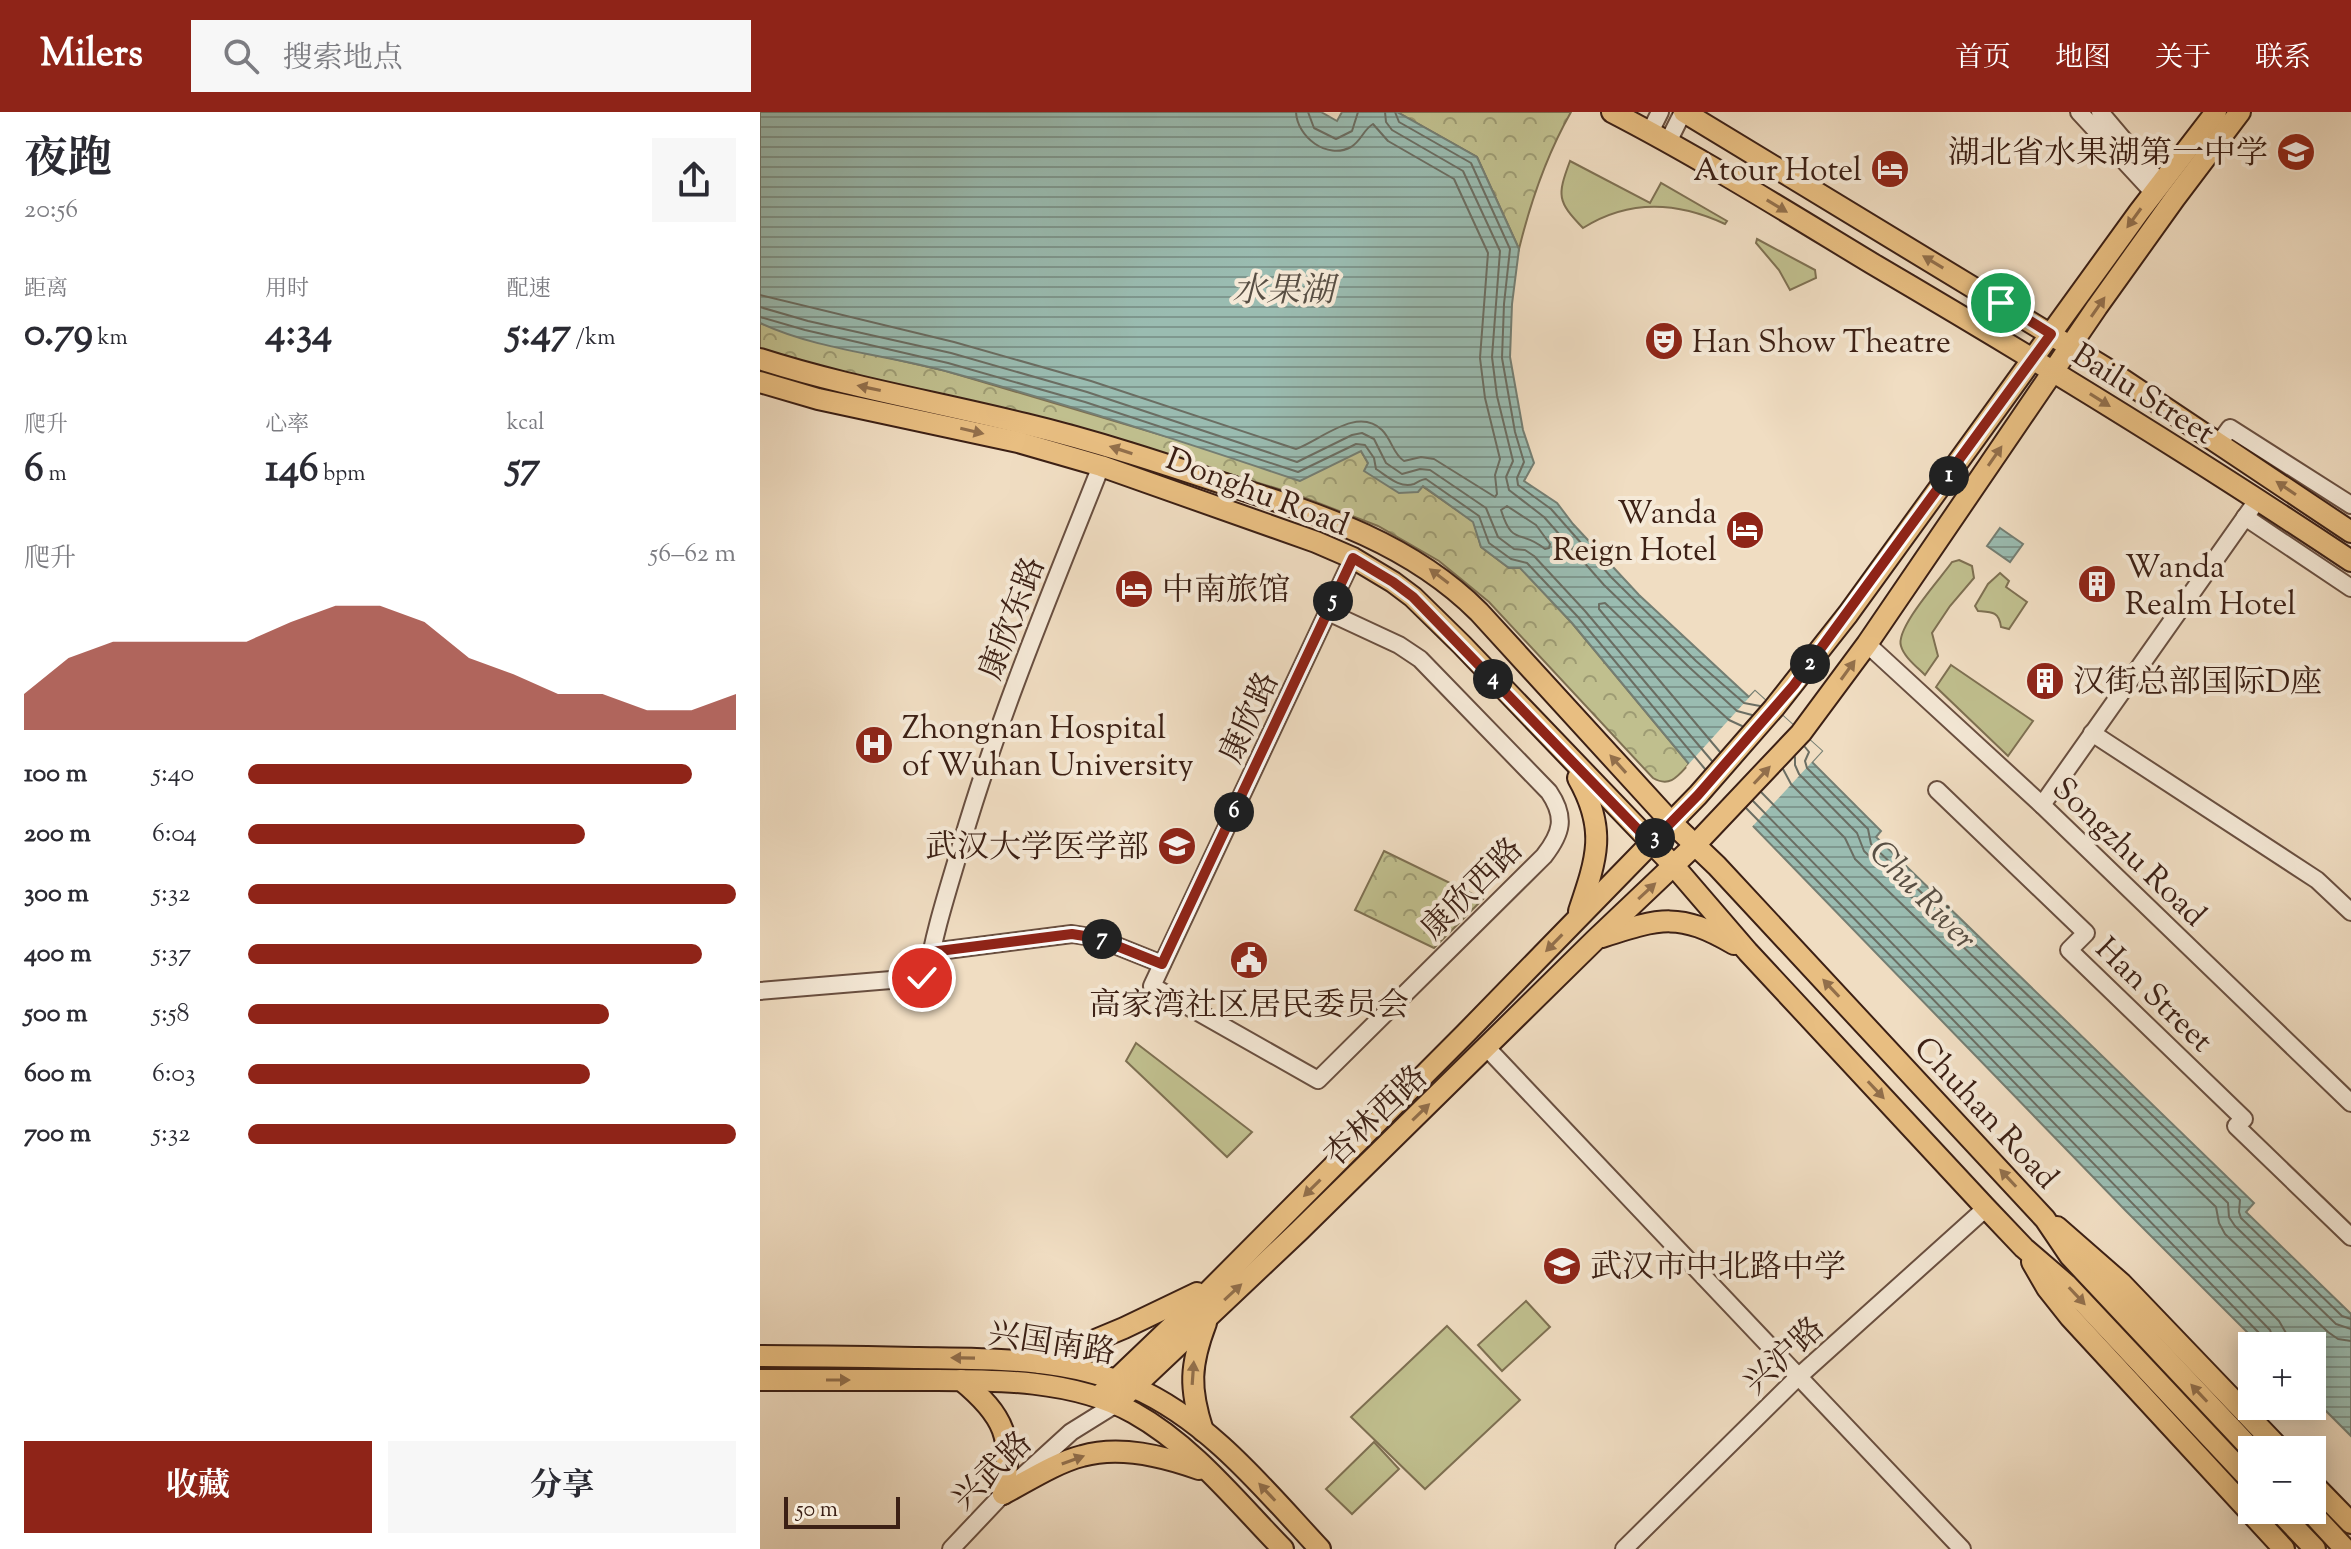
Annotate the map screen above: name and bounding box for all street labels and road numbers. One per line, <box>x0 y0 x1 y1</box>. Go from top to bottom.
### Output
street label: Bailu Street <box>2062 334 2223 458</box>
street label: Donghu Road <box>1159 438 1355 550</box>
street label: 康欣东路 <box>969 551 1058 687</box>
street label: 康欣路 <box>1210 665 1292 771</box>
street label: Songzhu Road <box>2041 768 2215 939</box>
street label: 康欣西路 <box>1412 829 1535 952</box>
street label: Han Street <box>2084 928 2222 1064</box>
street label: Chuhan Road <box>1902 1027 2068 1201</box>
street label: 杏林西路 <box>1315 1056 1439 1178</box>
street label: 兴沪路 <box>1734 1308 1836 1407</box>
street label: 兴国南路 <box>985 1312 1118 1378</box>
street label: 兴武路 <box>943 1422 1044 1522</box>

